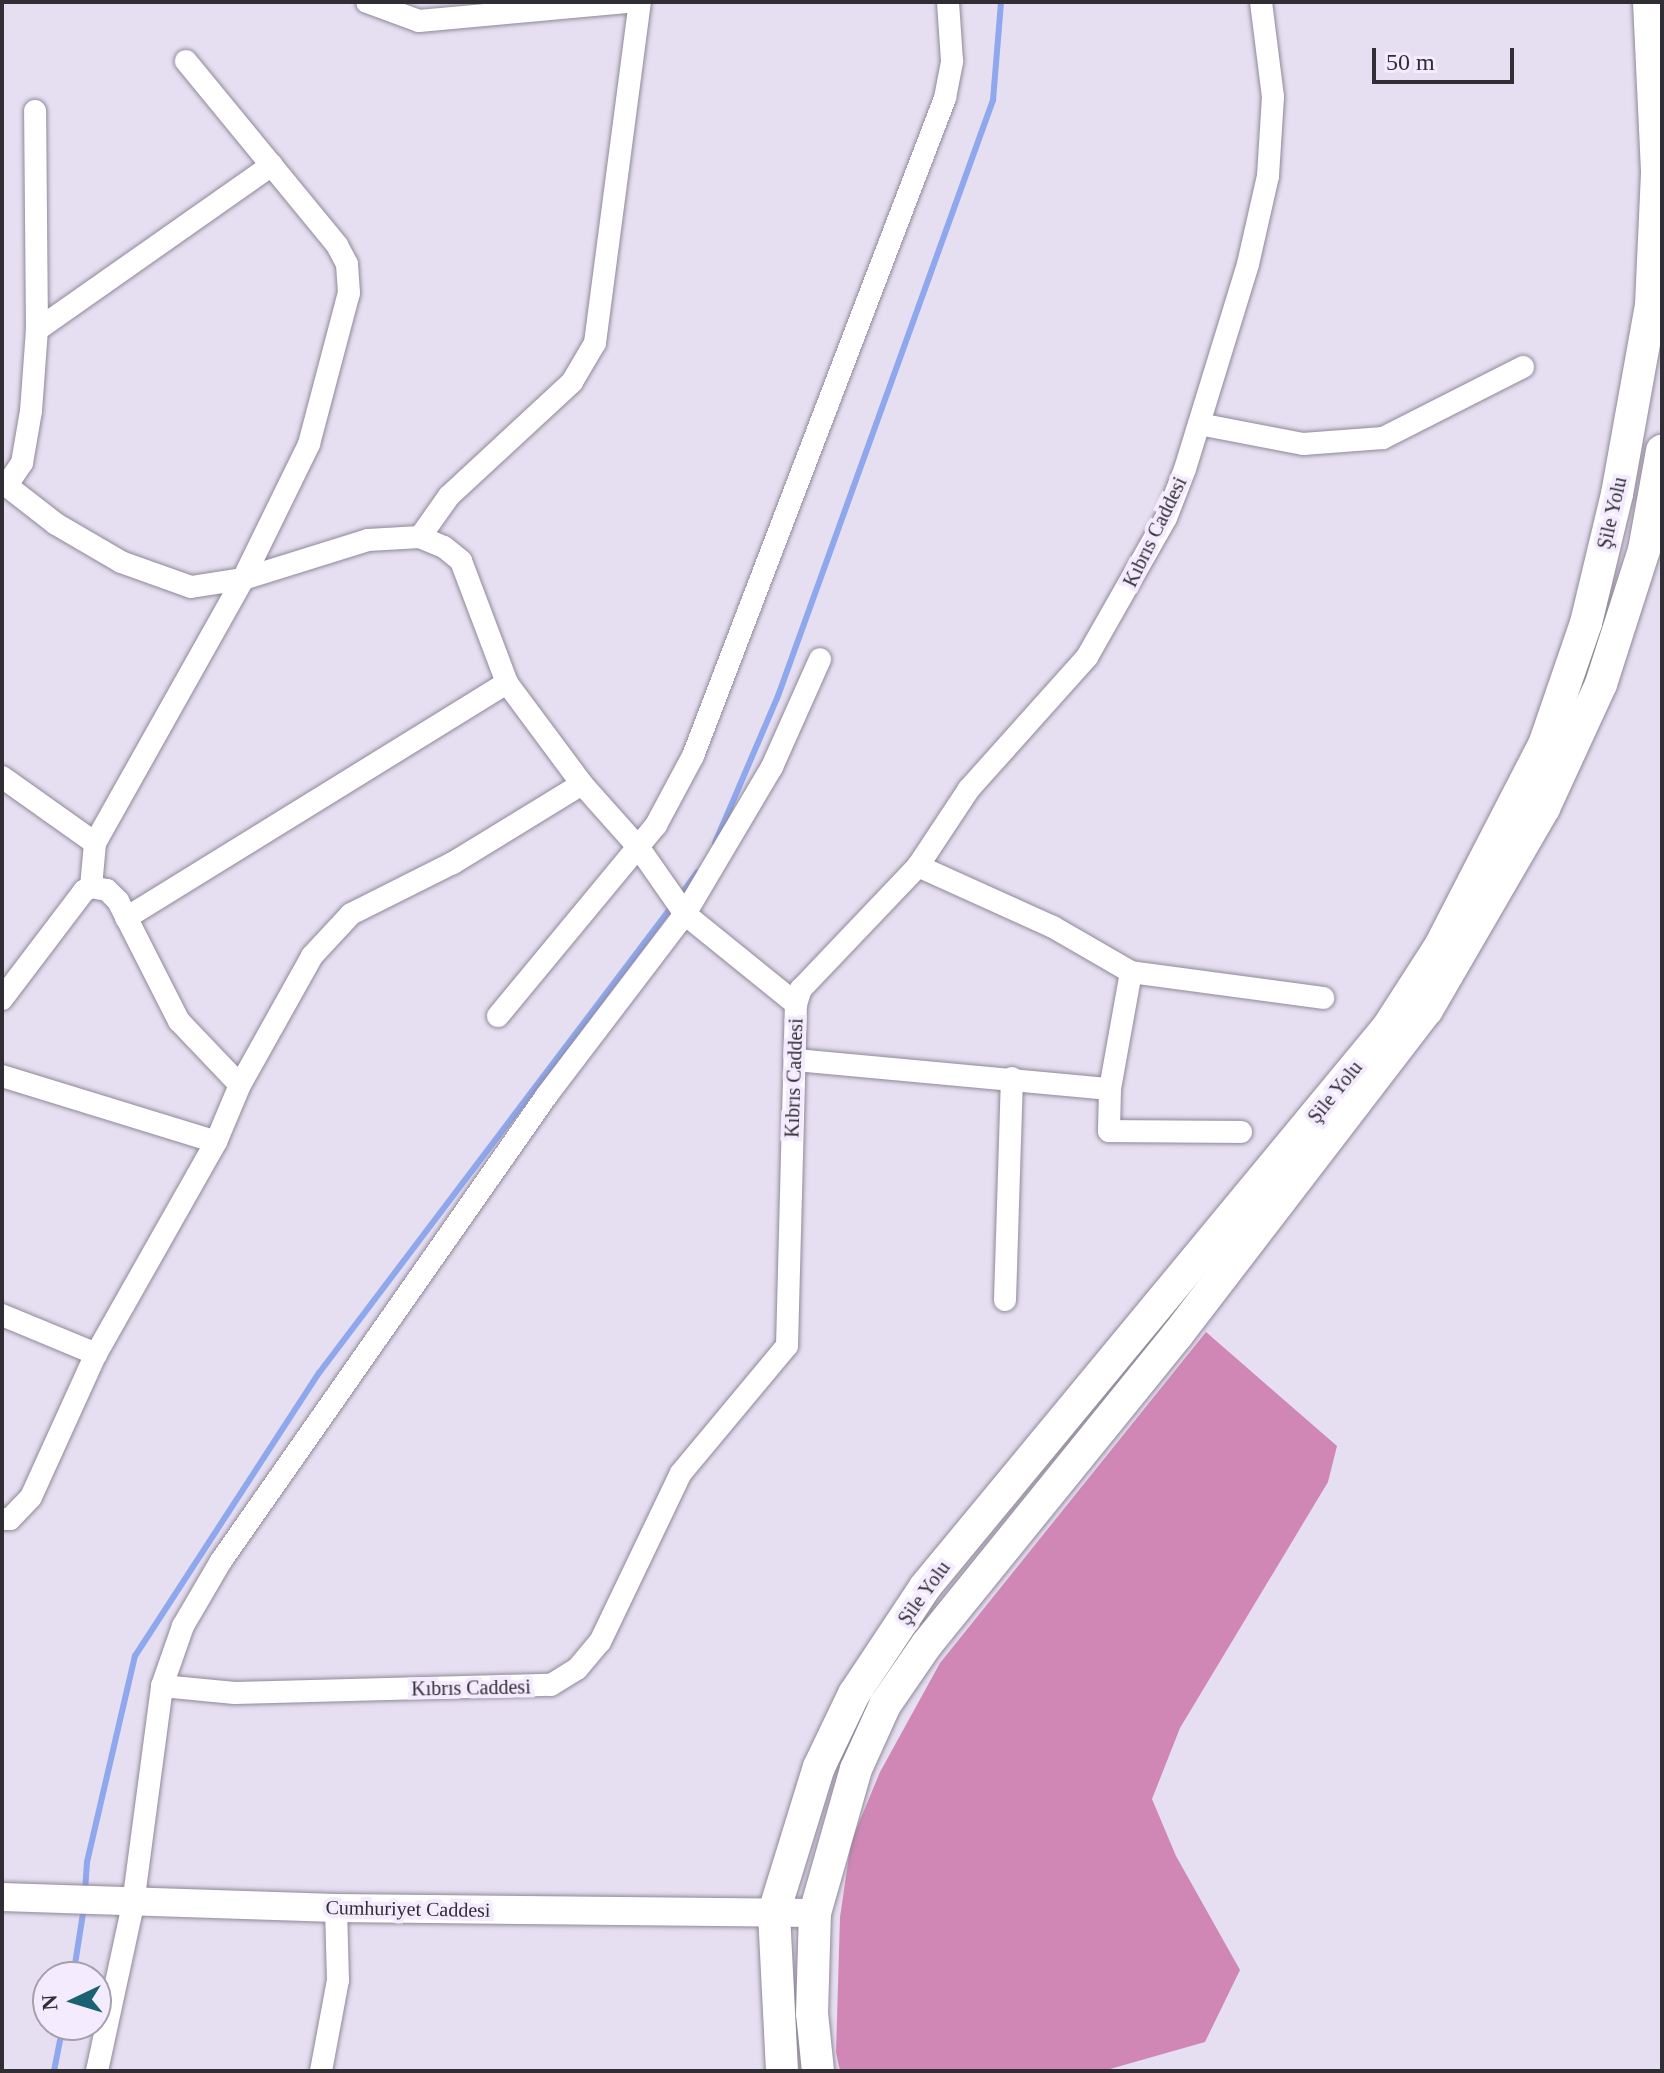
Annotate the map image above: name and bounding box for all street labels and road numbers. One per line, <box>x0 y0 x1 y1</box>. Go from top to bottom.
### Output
street label: Kıbrıs Caddesi <box>1118 473 1192 591</box>
street label: Şile Yolu <box>1592 474 1632 552</box>
street label: Kıbrıs Caddesi <box>780 1018 808 1138</box>
street label: Şile Yolu <box>1302 1056 1368 1128</box>
street label: Şile Yolu <box>893 1556 955 1630</box>
street label: Kıbrıs Caddesi <box>411 1675 531 1701</box>
street label: Cumhuriyet Caddesi <box>325 1896 491 1922</box>

